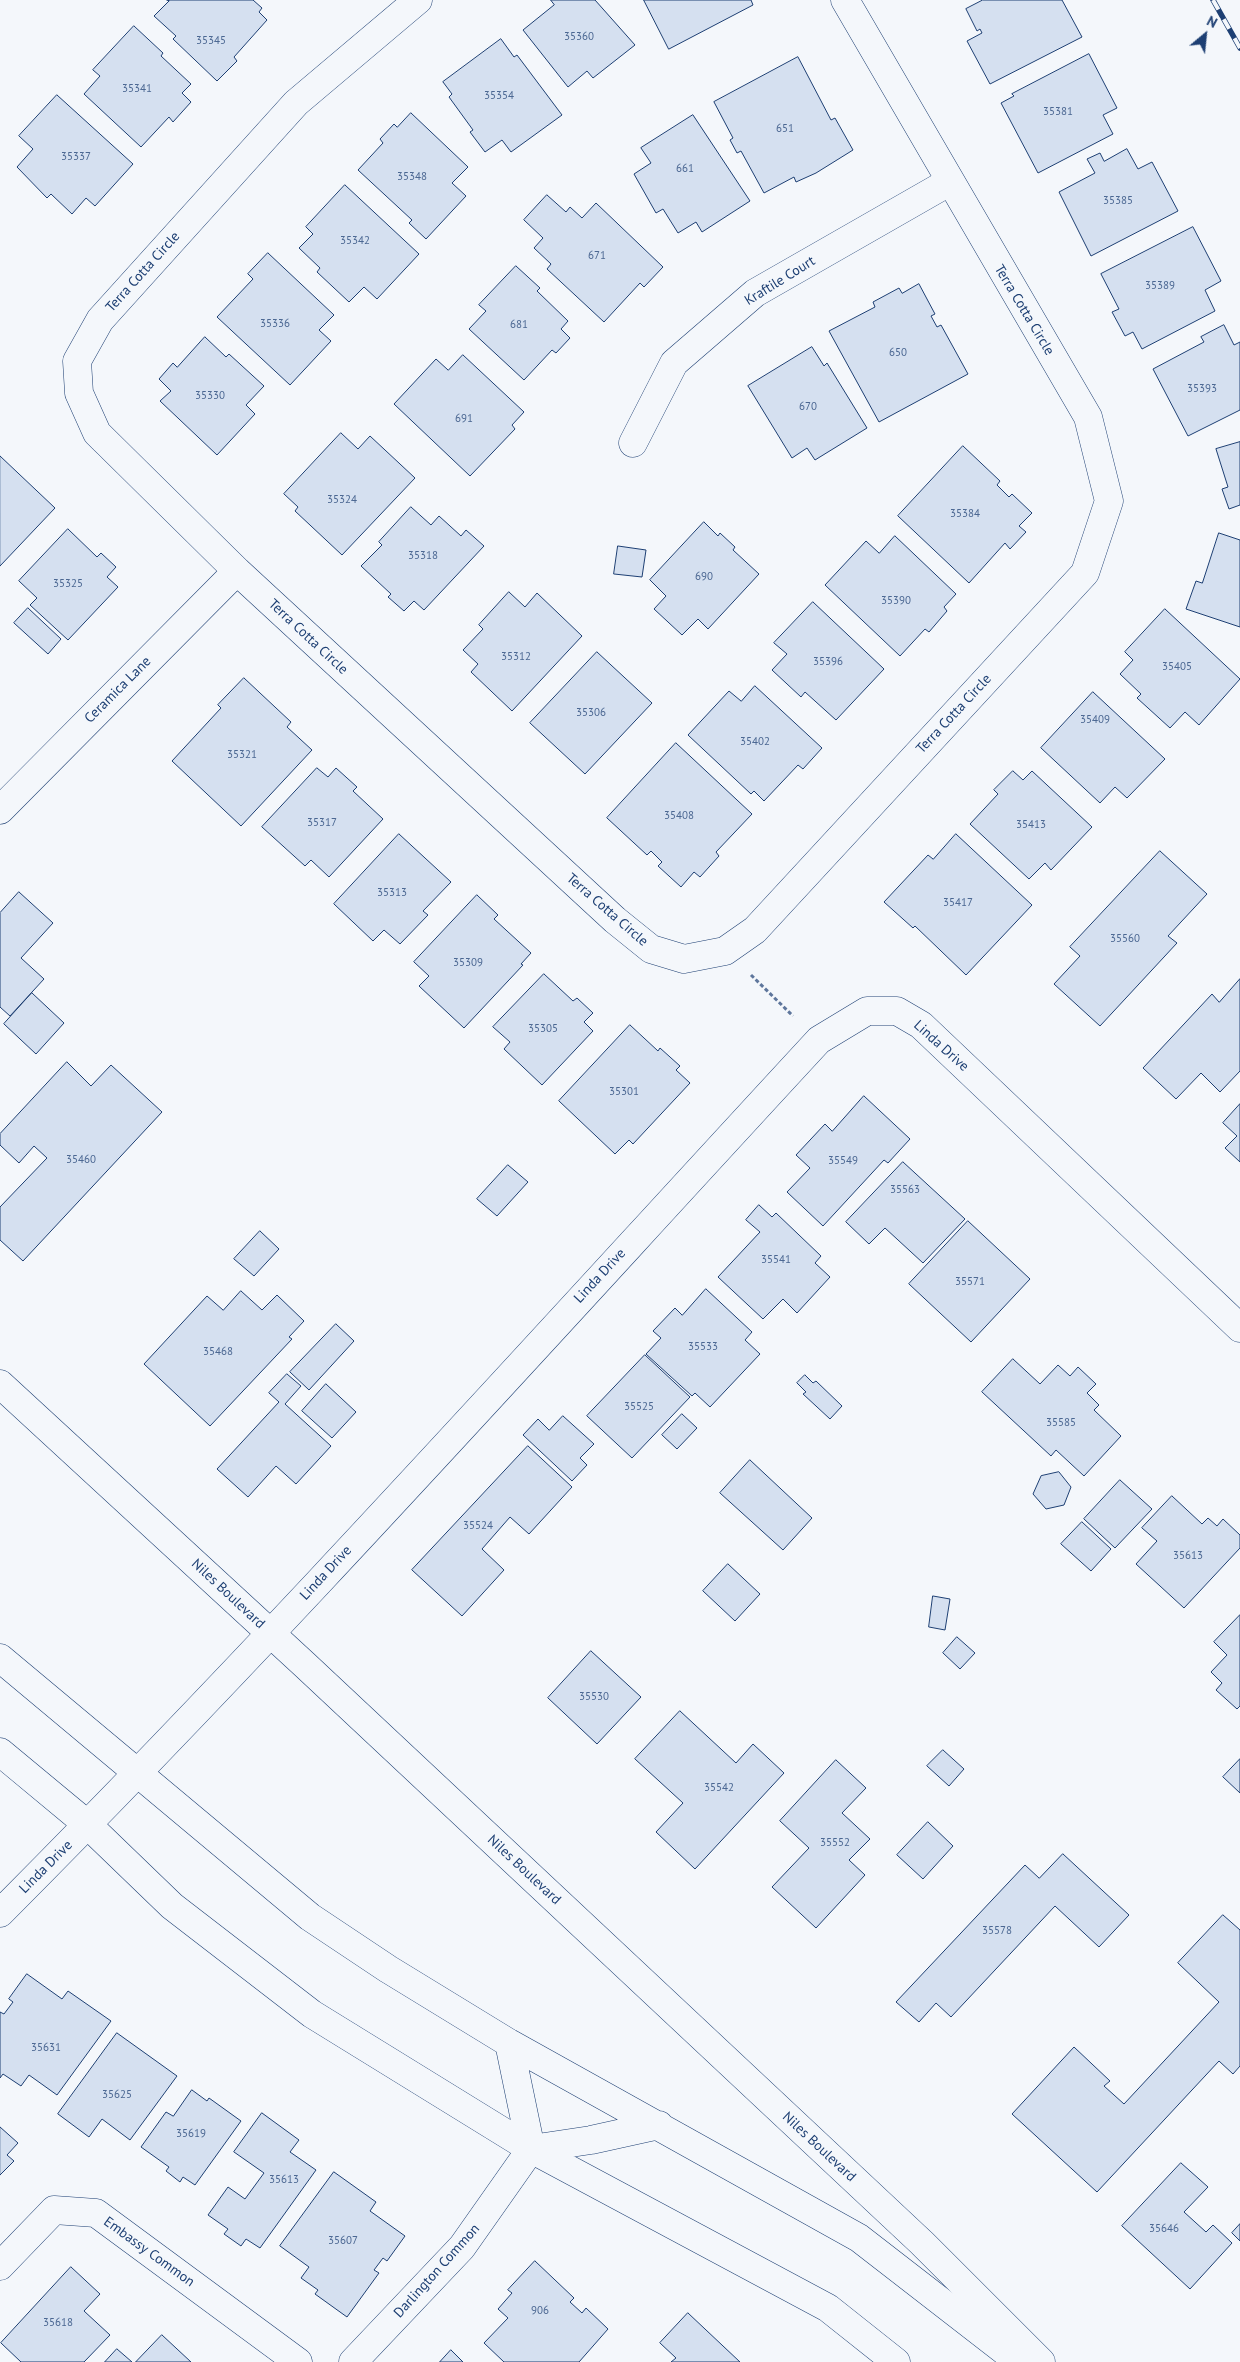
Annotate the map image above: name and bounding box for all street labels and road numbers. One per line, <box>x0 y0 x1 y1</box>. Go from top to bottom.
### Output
street label: Terra Cotta Circle <box>102 228 184 316</box>
street label: Kraftile Court <box>742 253 818 309</box>
street label: Terra Cotta Circle <box>990 262 1058 358</box>
street label: Terra Cotta Circle <box>265 596 351 678</box>
street label: Ceramica Lane <box>81 653 155 727</box>
street label: Terra Cotta Circle <box>913 671 995 757</box>
street label: Terra Cotta Circle <box>563 870 651 950</box>
street label: Linda Drive <box>910 1017 972 1075</box>
street label: Linda Drive <box>571 1245 629 1307</box>
street label: Linda Drive <box>297 1542 355 1604</box>
street label: Niles Boulevard <box>188 1556 268 1632</box>
street label: Niles Boulevard <box>484 1832 564 1908</box>
street label: Linda Drive <box>16 1837 76 1897</box>
street label: Niles Boulevard <box>779 2109 859 2185</box>
street label: Embassy Common <box>100 2213 198 2291</box>
street label: Darlington Common <box>391 2221 483 2321</box>

